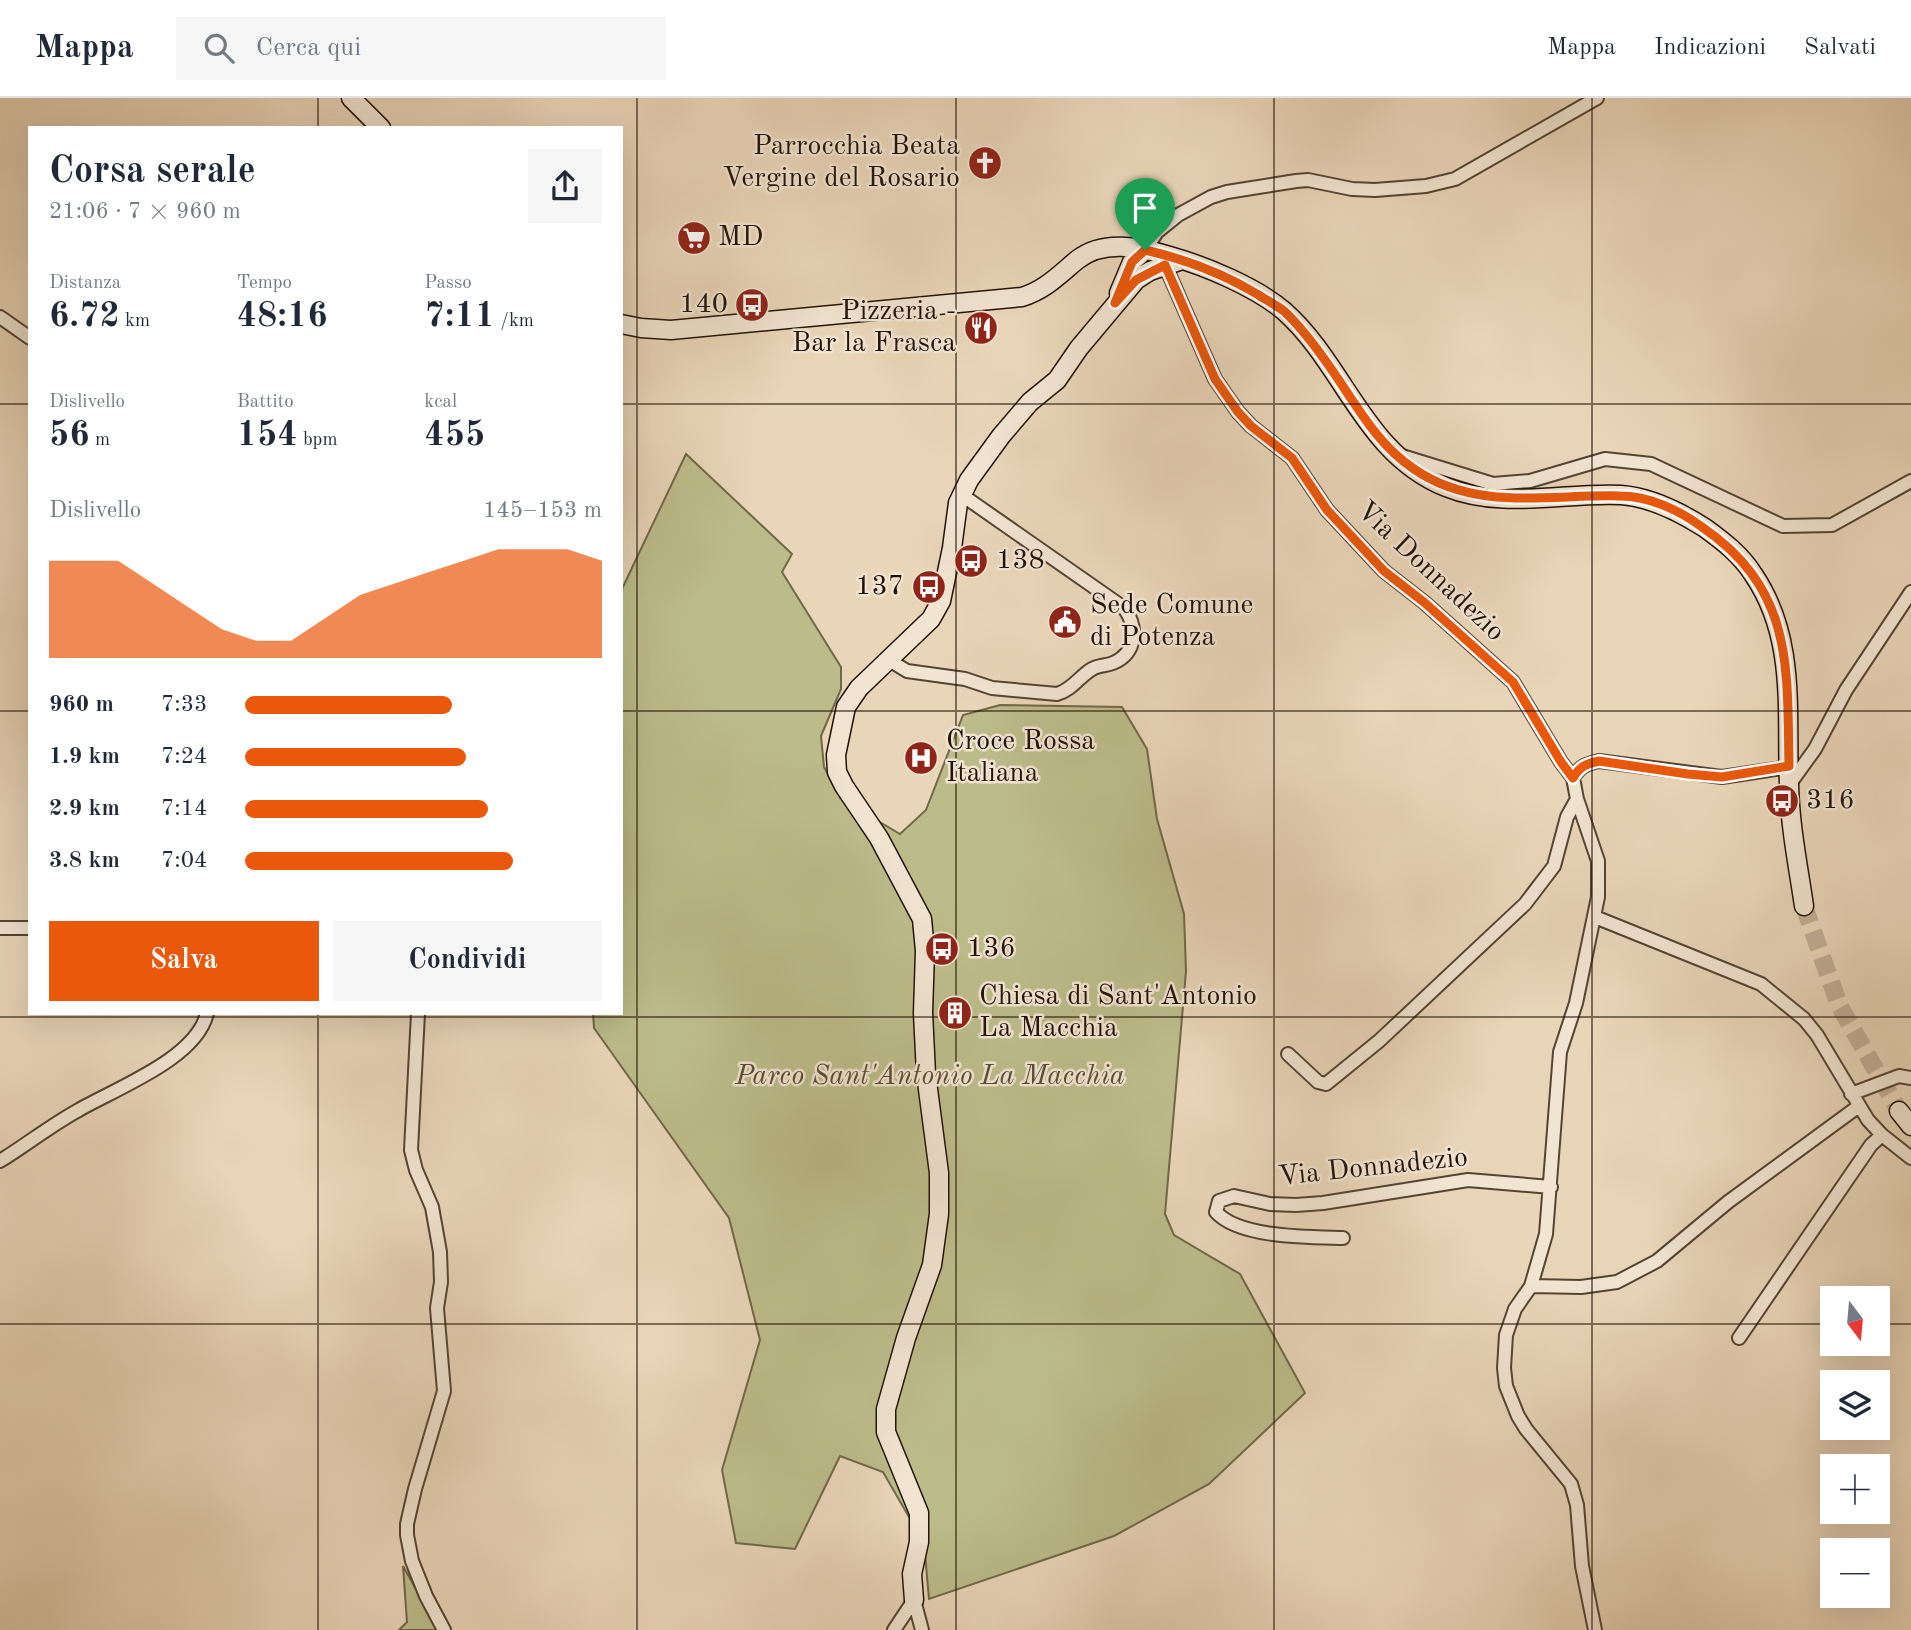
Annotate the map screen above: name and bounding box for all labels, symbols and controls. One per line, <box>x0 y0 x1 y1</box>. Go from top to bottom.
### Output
search box <box>176 17 666 80</box>
icon: search <box>200 29 238 67</box>
text: Mappa <box>35 32 134 65</box>
text: Cerca qui <box>256 35 361 61</box>
text: Mappa <box>1547 36 1616 60</box>
text: Indicazioni <box>1654 36 1766 60</box>
text: Salvati <box>1804 36 1876 60</box>
place label: Parrocchia Beata Vergine del Rosario <box>722 133 960 193</box>
church icon: Parrocchia Beata Vergine del Rosario <box>966 144 1004 182</box>
button: share <box>528 149 602 223</box>
text: Corsa serale <box>49 153 256 191</box>
pin <box>1115 178 1175 250</box>
icon: arrive <box>1126 189 1164 227</box>
text: 21:06 · 7 × 960 m <box>49 200 241 223</box>
supermarket icon: MD <box>675 219 713 257</box>
place label: MD <box>718 224 763 252</box>
text: Distanza <box>49 274 121 293</box>
text: Tempo <box>237 274 292 293</box>
text: Passo <box>424 274 472 293</box>
bus stop icon: 140 <box>733 286 771 324</box>
place label: 140 <box>679 291 728 319</box>
place label: Pizzeria - Bar la Frasca <box>792 298 956 358</box>
text: 6.72 <box>49 299 120 334</box>
text: 48:16 <box>237 299 328 334</box>
text: 7:11 <box>424 299 495 334</box>
restaurant icon: Pizzeria - Bar la Frasca <box>962 309 1000 347</box>
text: km <box>120 312 150 331</box>
text: /km <box>495 312 534 331</box>
text: Dislivello <box>49 393 125 412</box>
text: Battito <box>237 393 294 412</box>
text: kcal <box>424 393 457 412</box>
text: 56 <box>49 418 90 453</box>
text: 154 <box>237 418 298 453</box>
text: 455 <box>424 418 485 453</box>
text: m <box>90 431 110 450</box>
text: bpm <box>298 431 338 450</box>
street label: Via Donnadezio <box>1351 497 1509 647</box>
text: Dislivello <box>49 499 141 522</box>
text: 145–153 m <box>483 499 602 522</box>
bus stop icon: 138 <box>952 542 990 580</box>
place label: 138 <box>996 547 1045 575</box>
bus stop icon: 137 <box>910 568 948 606</box>
place label: 137 <box>855 573 904 601</box>
place label: Sede Comune di Potenza <box>1090 592 1253 652</box>
public building icon: Sede Comune di Potenza <box>1046 603 1084 641</box>
text: 960 m <box>49 693 114 716</box>
text: 7:33 <box>161 693 207 716</box>
place label: Croce Rossa Italiana <box>946 728 1095 788</box>
hospital icon: Croce Rossa Italiana <box>902 739 940 777</box>
text: 1.9 km <box>49 745 120 768</box>
text: 7:24 <box>161 745 207 768</box>
bus stop icon: 316 <box>1763 782 1801 820</box>
place label: 316 <box>1806 787 1855 815</box>
text: 2.9 km <box>49 797 120 820</box>
text: 7:14 <box>161 797 207 820</box>
text: 3.8 km <box>49 849 120 872</box>
text: 7:04 <box>161 849 207 872</box>
button: Salva <box>49 921 319 1001</box>
button: Condividi <box>333 921 602 1001</box>
bus stop icon: 136 <box>923 930 961 968</box>
place label: 136 <box>967 935 1016 963</box>
place label: Chiesa di Sant'Antonio La Macchia <box>979 983 1257 1043</box>
building icon: Chiesa di Sant'Antonio La Macchia <box>936 994 974 1032</box>
park label: Parco Sant'Antonio La Macchia <box>734 1063 1125 1091</box>
street label: Via Donnadezio <box>1277 1144 1469 1192</box>
north arrow <box>1820 1286 1890 1356</box>
map controls <box>1820 1286 1890 1608</box>
button: layers <box>1820 1370 1890 1440</box>
button: + <box>1820 1454 1890 1524</box>
button: − <box>1820 1538 1890 1608</box>

